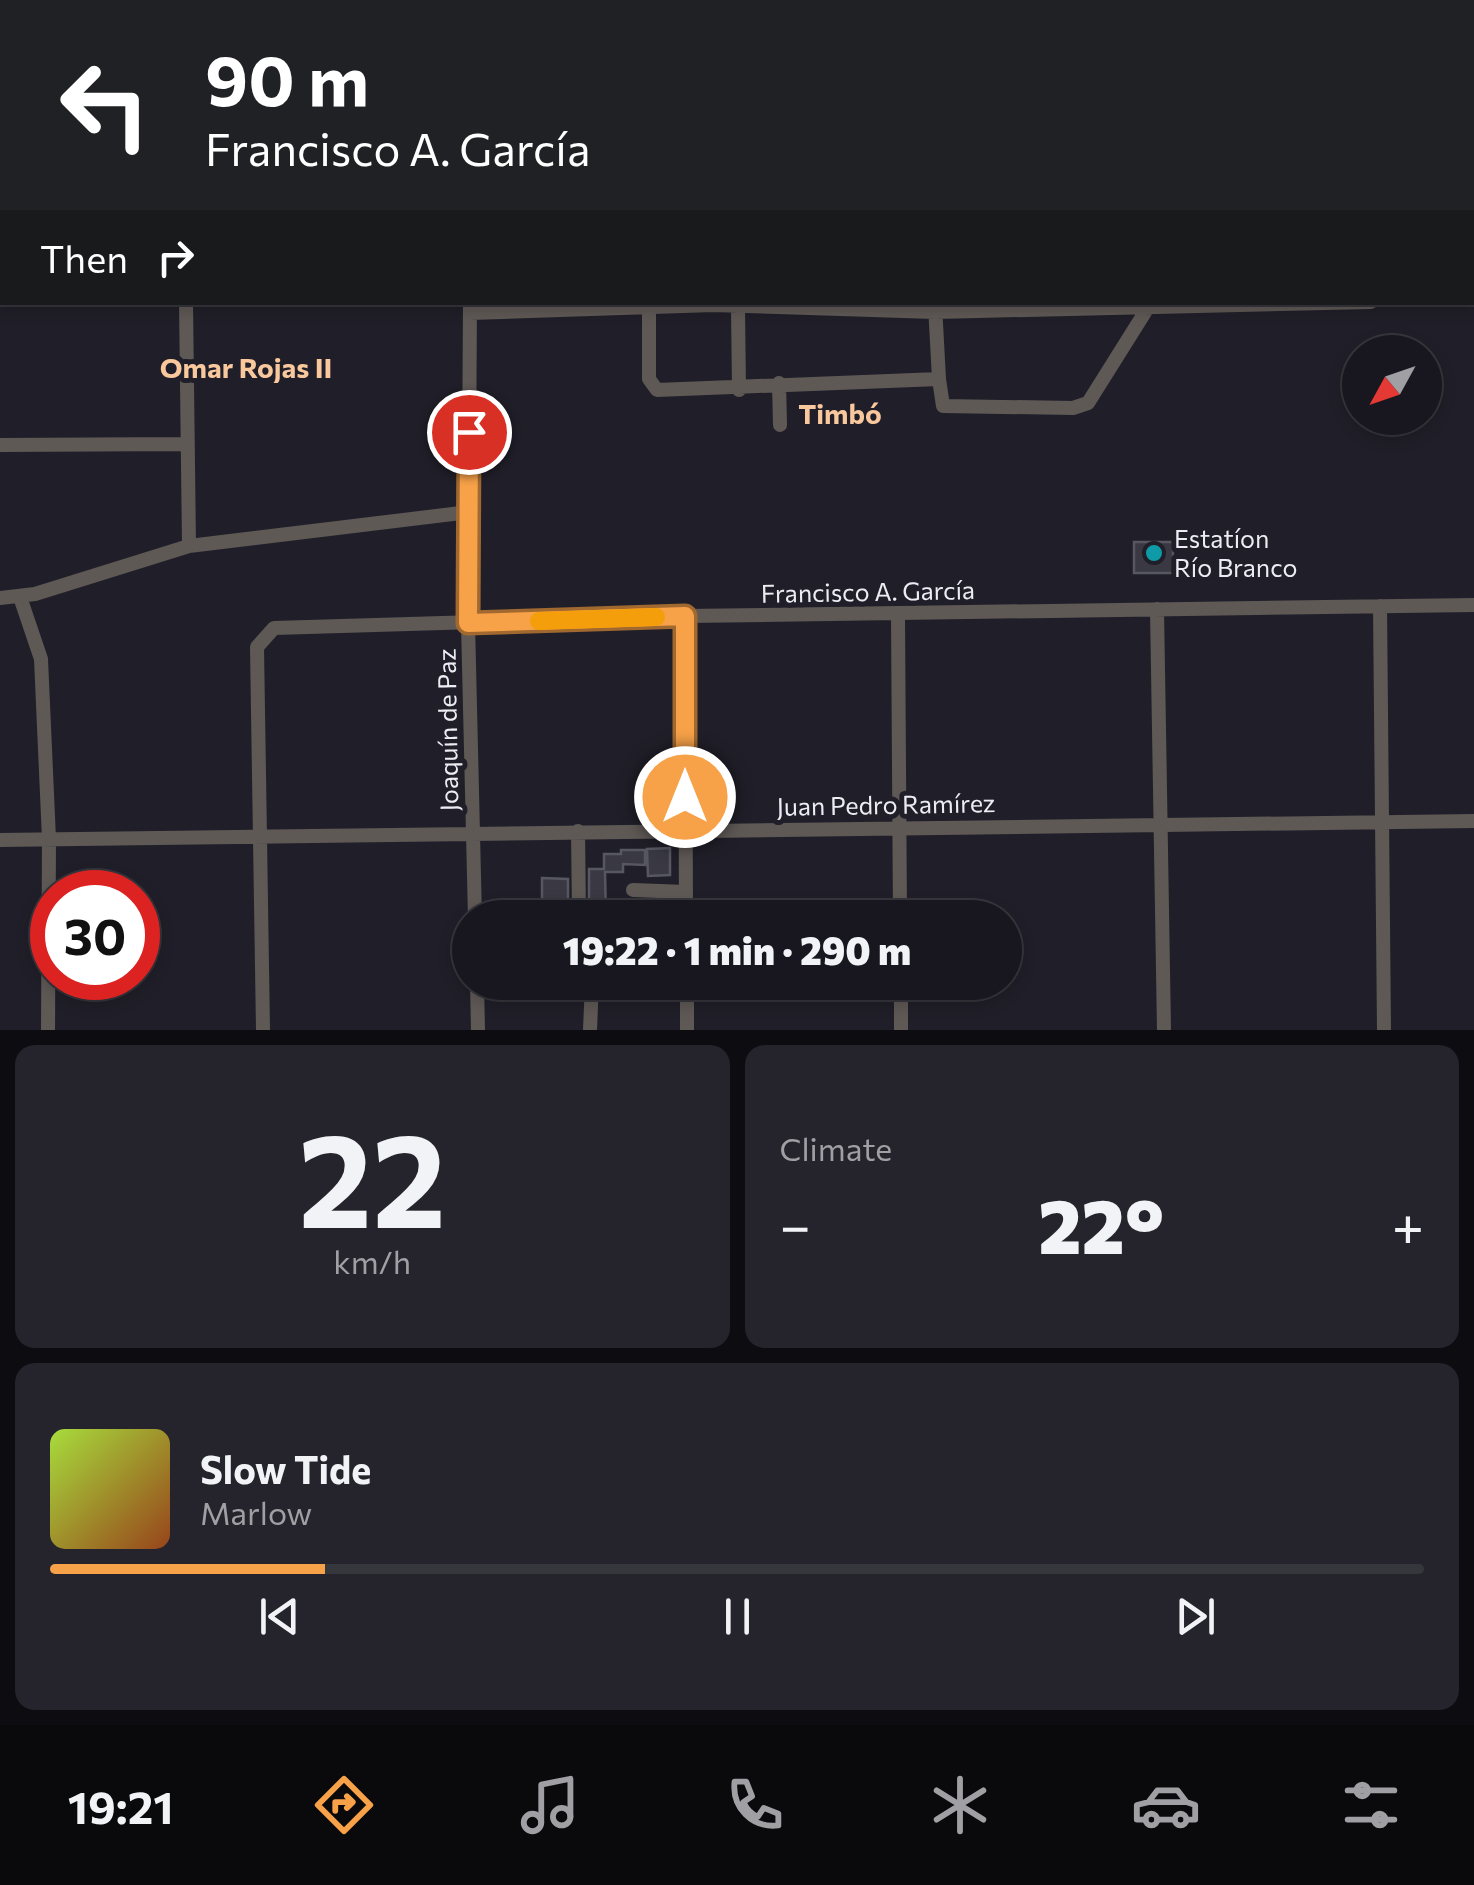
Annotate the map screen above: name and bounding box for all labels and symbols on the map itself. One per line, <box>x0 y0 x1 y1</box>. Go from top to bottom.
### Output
north arrow <box>1342 335 1442 435</box>
district label: Omar Rojas II <box>160 350 332 384</box>
pin <box>427 390 512 475</box>
district label: Timbó <box>798 396 882 430</box>
place label: Estatíon Río Branco <box>1174 523 1297 582</box>
marker: Estatíon Río Branco <box>1143 542 1165 564</box>
street label: Francisco A. García <box>761 574 975 608</box>
street label: Joaquín de Paz <box>431 648 463 812</box>
position arrow <box>633 745 737 849</box>
street label: Juan Pedro Ramírez <box>776 787 996 821</box>
speed limit sign: 30 <box>30 870 160 1000</box>

